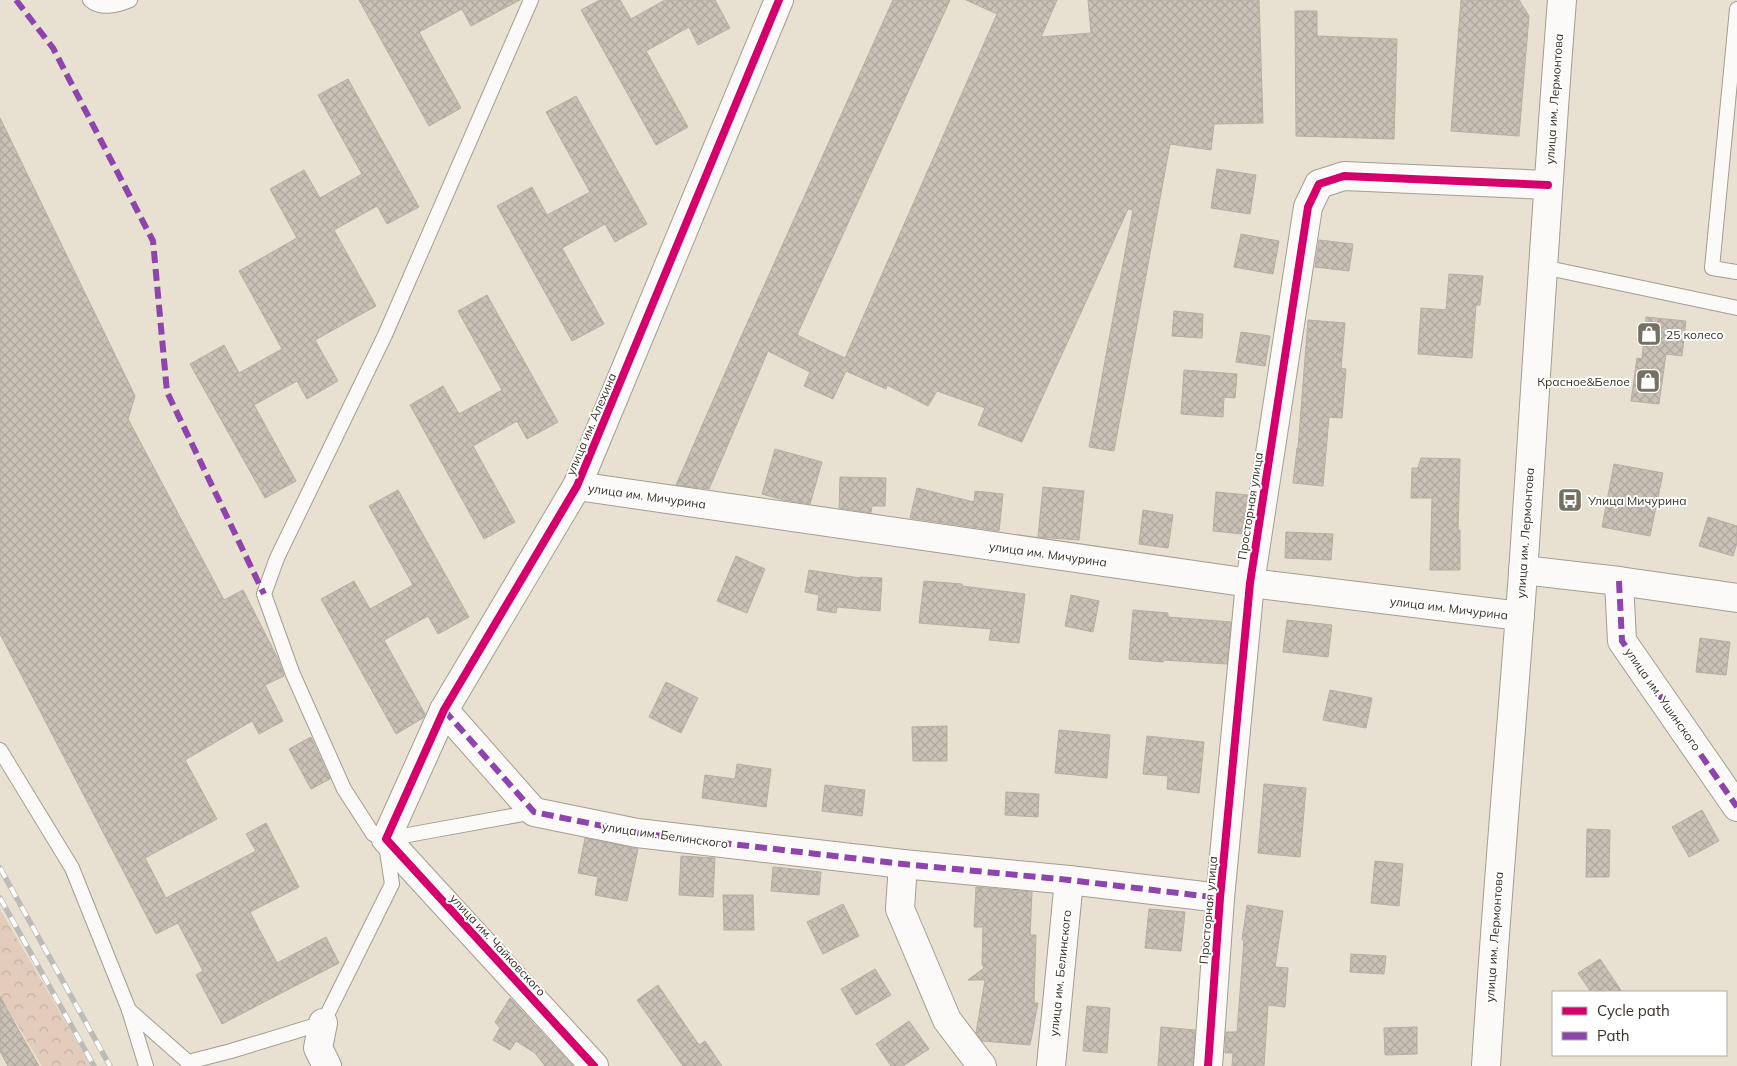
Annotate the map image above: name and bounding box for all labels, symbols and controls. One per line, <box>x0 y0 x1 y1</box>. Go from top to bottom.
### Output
street label: улица им. Лермонтова <box>1542 33 1566 165</box>
shop icon: 25 колесо <box>1636 321 1662 347</box>
place label: 25 колесо <box>1666 327 1724 342</box>
shop icon: Красное&Белое <box>1635 368 1661 394</box>
street label: улица им. Алехина <box>563 371 619 477</box>
place label: Красное&Белое <box>1537 374 1630 389</box>
street label: Просторная улица <box>1234 451 1266 561</box>
street label: улица им. Лермонтова <box>1513 467 1537 599</box>
street label: улица им. Мичурина <box>587 480 707 512</box>
bus stop icon: Улица Мичурина <box>1557 487 1583 513</box>
place label: Улица Мичурина <box>1587 493 1687 508</box>
street label: улица им. Мичурина <box>988 538 1108 570</box>
street label: улица им. Мичурина <box>1389 593 1509 623</box>
street label: улица им. Ушинского <box>1622 645 1704 753</box>
street label: улица им. Белинского <box>601 819 729 851</box>
street label: Просторная улица <box>1196 855 1220 965</box>
street label: улица им. Лермонтова <box>1482 871 1506 1003</box>
street label: улица им. Чайковского <box>447 891 549 999</box>
street label: улица им. Белинского <box>1046 909 1074 1037</box>
legend <box>1552 991 1727 1056</box>
text: Cycle path <box>1597 1001 1670 1020</box>
text: Path <box>1597 1026 1629 1045</box>

